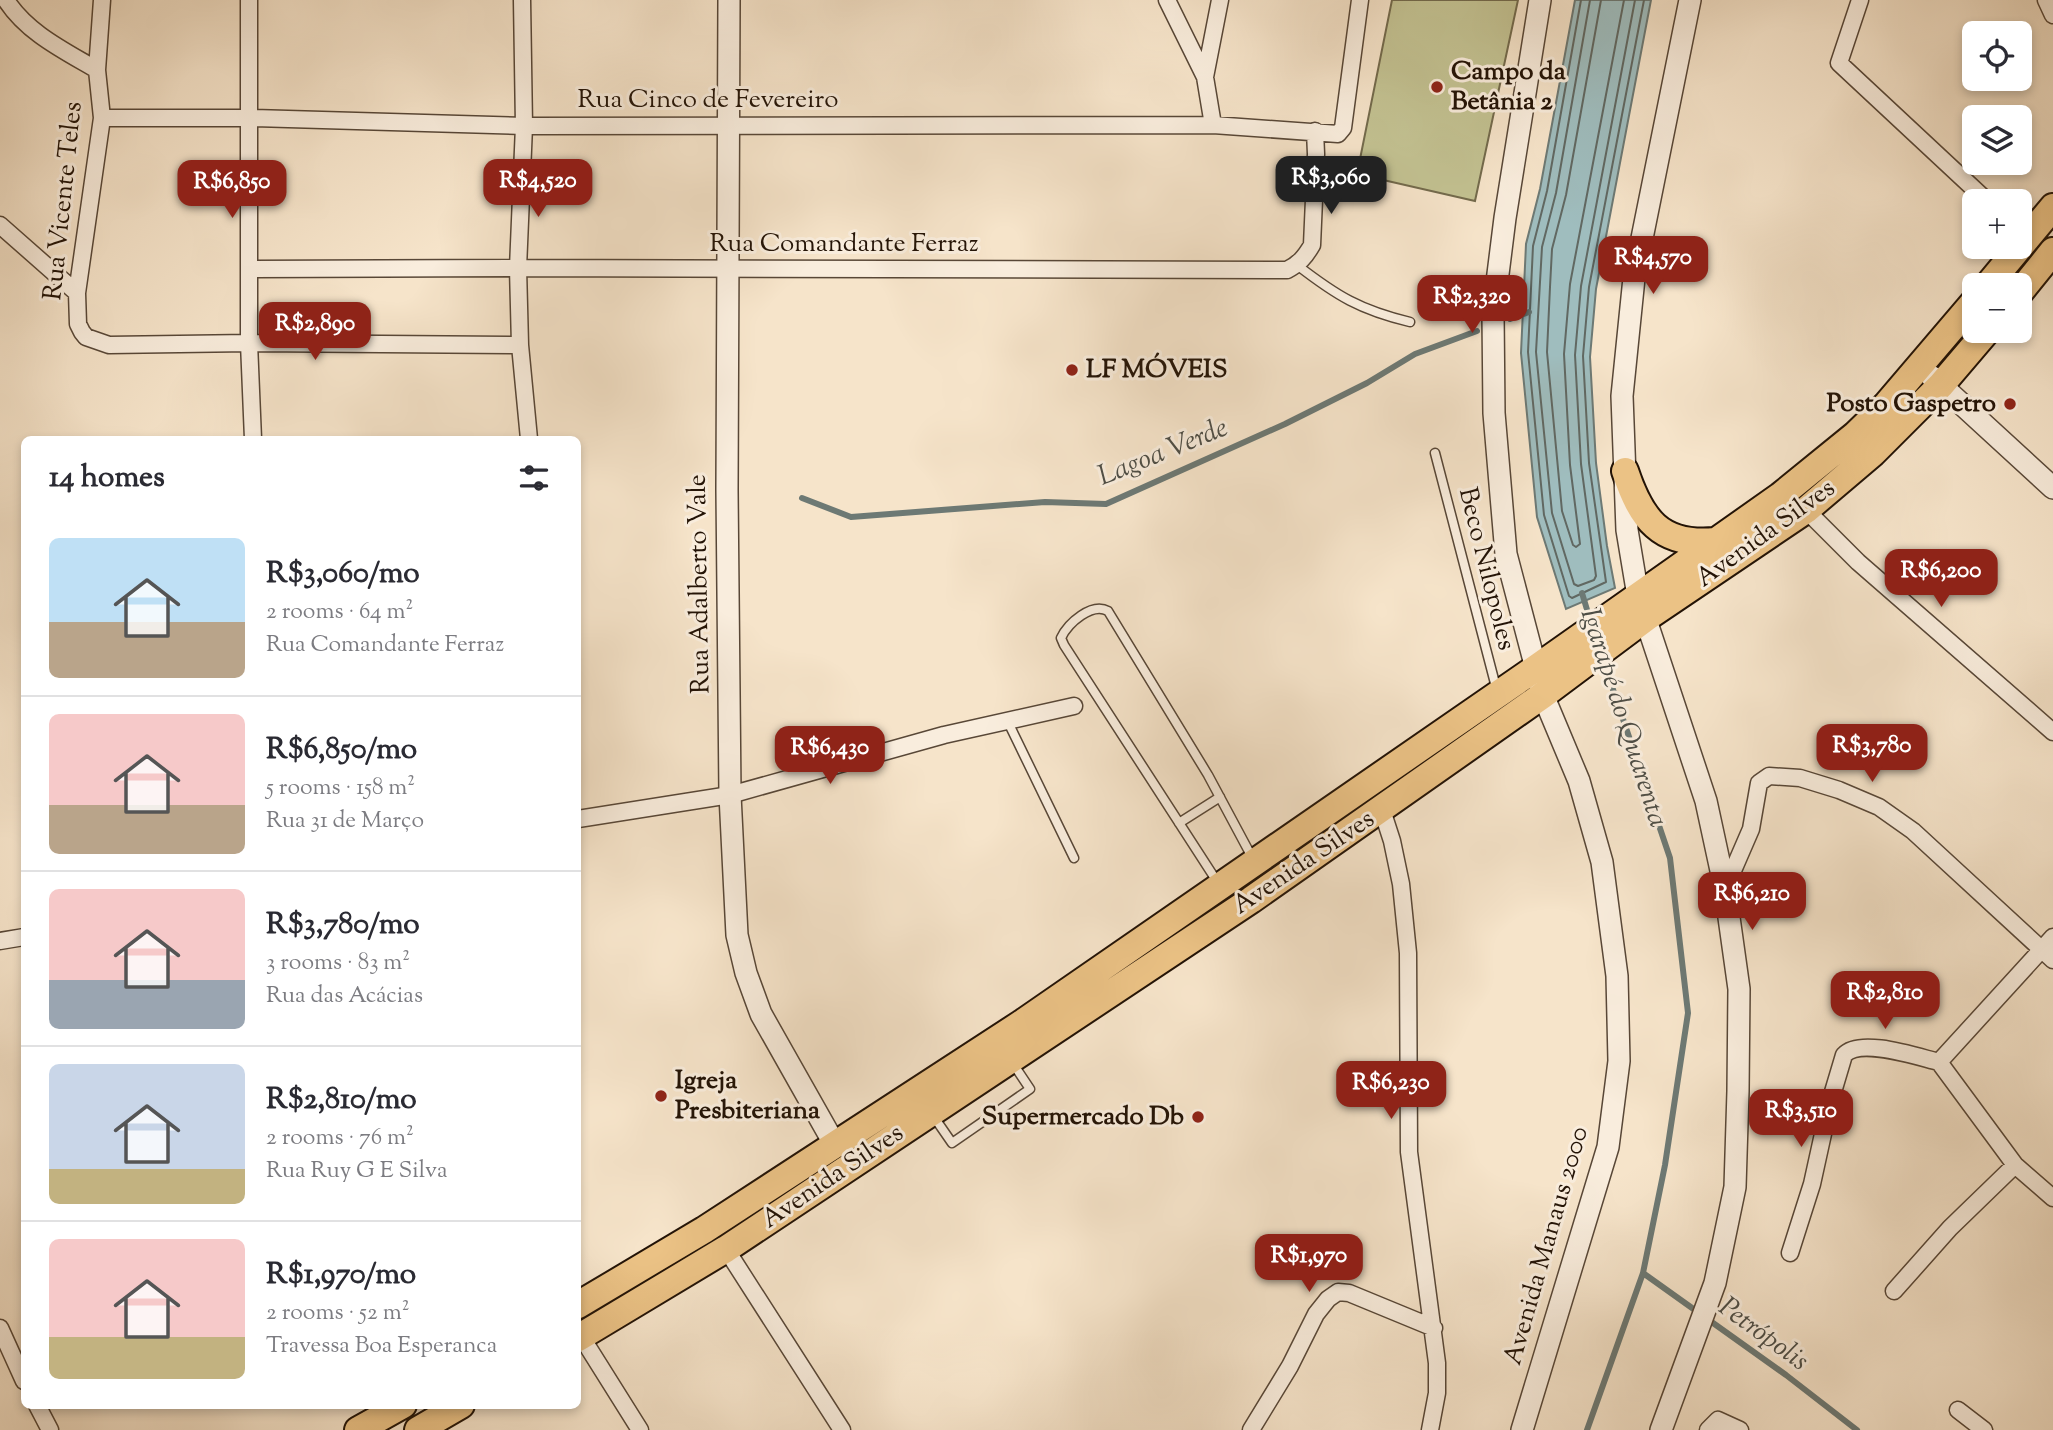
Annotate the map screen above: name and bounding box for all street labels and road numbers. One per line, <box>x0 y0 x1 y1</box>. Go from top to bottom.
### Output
street label: Rua Cinco de Fevereiro <box>578 82 838 119</box>
street label: Rua Vicente Teles <box>35 100 93 302</box>
street label: Rua Comandante Ferraz <box>709 226 979 263</box>
street label: Avenida Silves <box>1689 471 1843 597</box>
street label: Rua Adalberto Vale <box>680 474 720 694</box>
street label: Beco Nilopoles <box>1448 484 1524 654</box>
street label: Avenida Silves <box>1225 802 1383 924</box>
street label: Avenida Silves <box>754 1116 912 1238</box>
street label: Avenida Manaus 2000 <box>1495 1122 1599 1370</box>

